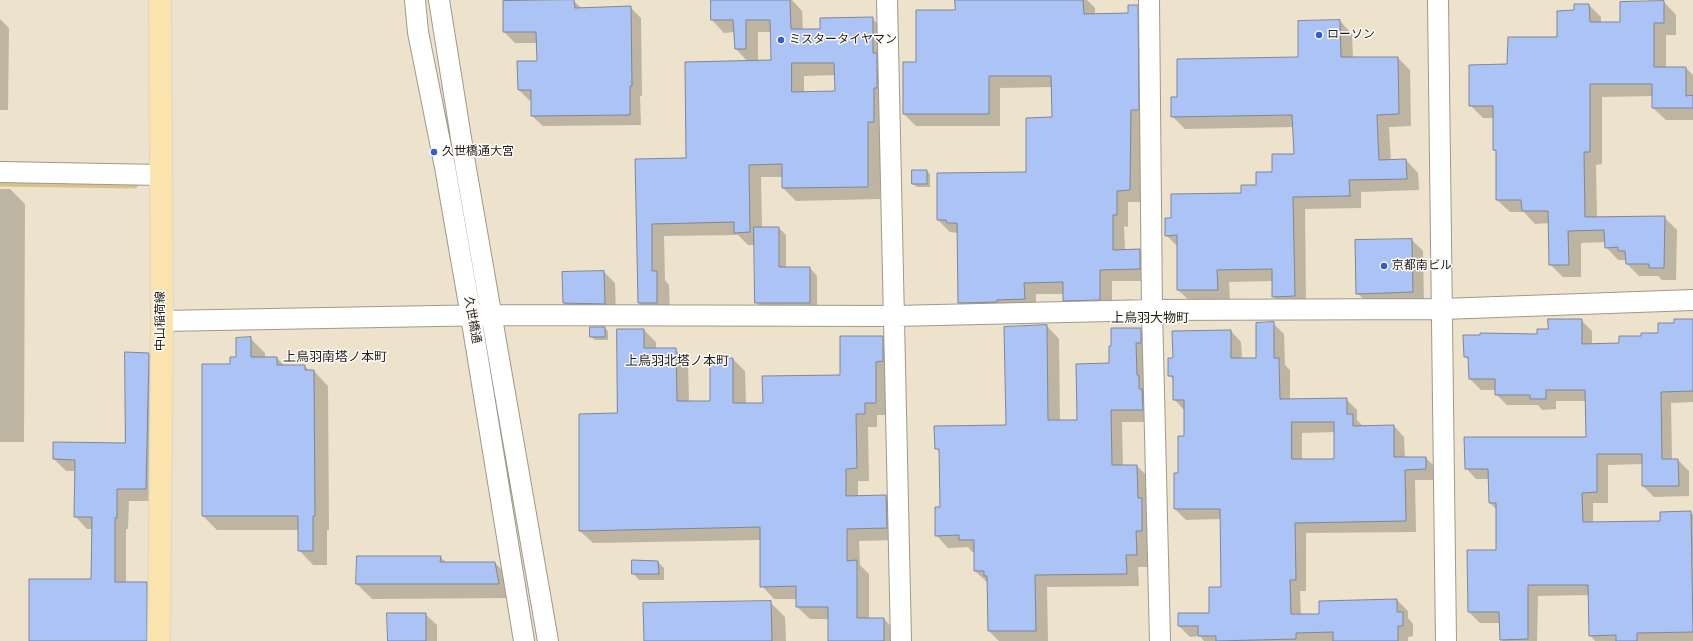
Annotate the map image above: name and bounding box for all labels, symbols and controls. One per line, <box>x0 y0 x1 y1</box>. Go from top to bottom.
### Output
place label: ローソン <box>1327 28 1375 42</box>
marker: ローソン <box>1314 30 1324 40</box>
place label: ミスタータイヤマン <box>789 33 897 47</box>
marker: ミスタータイヤマン <box>776 35 786 45</box>
place label: 久世橋通大宮 <box>442 145 514 159</box>
marker: 久世橋通大宮 <box>429 147 439 157</box>
place label: 京都南ビル <box>1392 259 1452 273</box>
marker: 京都南ビル <box>1379 261 1389 271</box>
street label: 中山稲荷線 <box>154 291 168 351</box>
street label: 久世橋通 <box>461 295 483 345</box>
district label: 上鳥羽大物町 <box>1111 311 1189 327</box>
district label: 上鳥羽南塔ノ本町 <box>283 350 387 366</box>
district label: 上鳥羽北塔ノ本町 <box>625 354 729 370</box>

